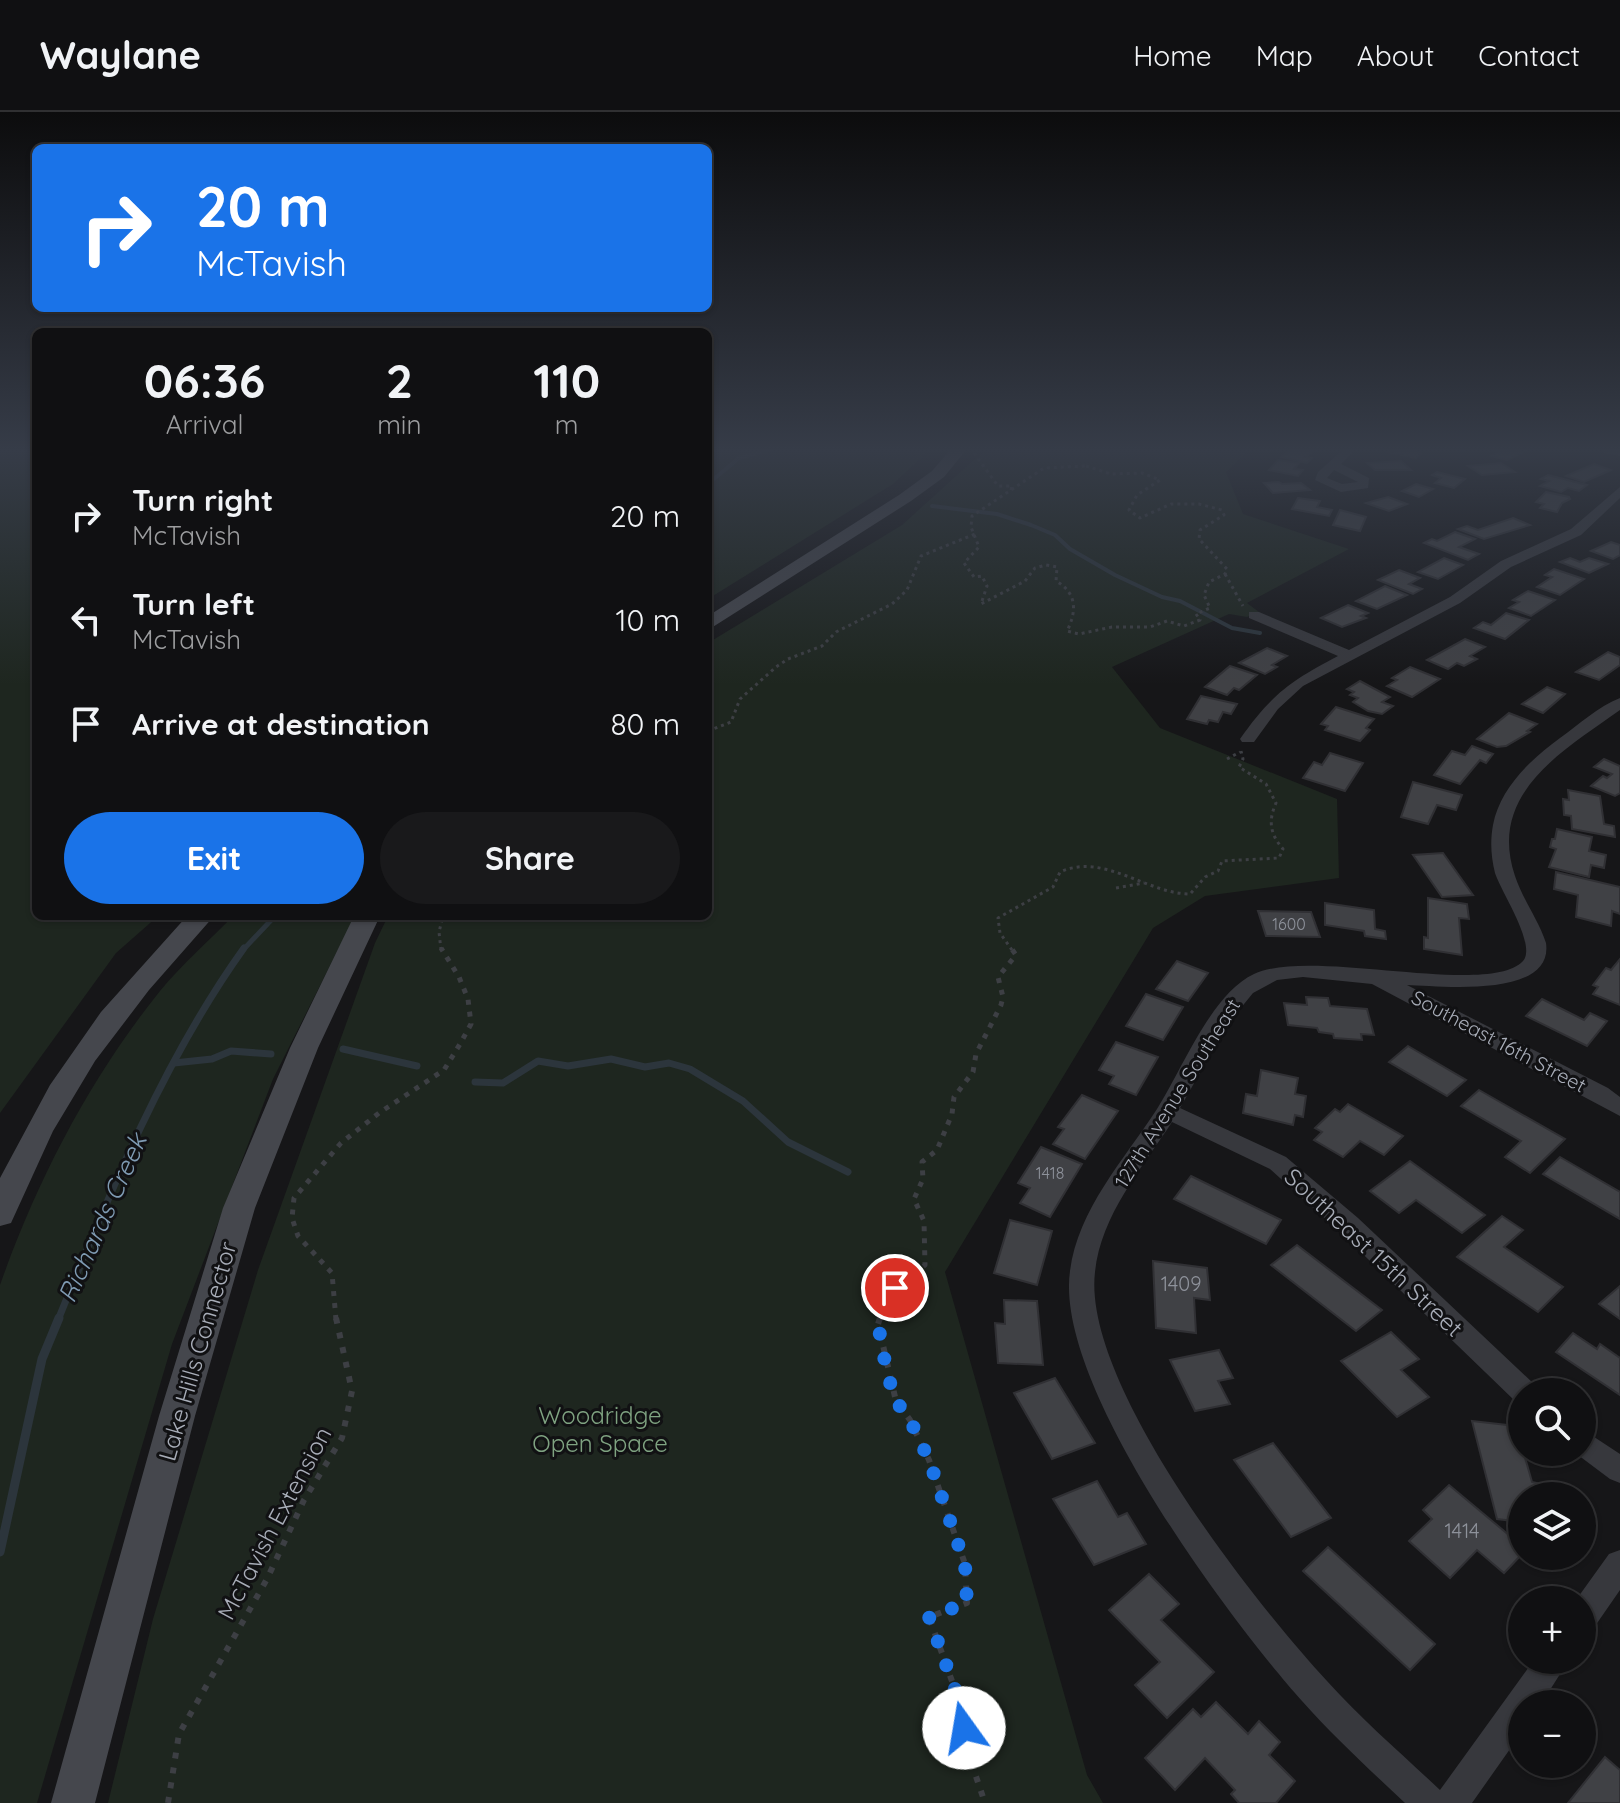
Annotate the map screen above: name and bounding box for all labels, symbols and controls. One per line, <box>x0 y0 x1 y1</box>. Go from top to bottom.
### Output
text: Waylane <box>40 31 201 79</box>
text: Home <box>1133 38 1212 73</box>
text: Map <box>1256 38 1313 73</box>
text: About <box>1357 38 1434 73</box>
text: Contact <box>1478 38 1580 73</box>
text: 20 m <box>196 171 330 241</box>
icon: right <box>64 176 168 280</box>
text: McTavish <box>196 240 347 285</box>
text: 06:36 <box>144 350 265 410</box>
text: 2 <box>386 350 413 410</box>
text: 110 <box>533 350 600 410</box>
text: Arrival <box>166 408 244 441</box>
text: min <box>377 408 421 441</box>
text: m <box>555 408 579 441</box>
text: Turn right <box>132 481 273 519</box>
icon: right <box>64 494 108 538</box>
text: 20 m <box>610 497 680 535</box>
text: McTavish <box>132 519 241 552</box>
text: Turn left <box>132 585 255 623</box>
icon: left <box>64 598 108 642</box>
text: 10 m <box>616 601 680 639</box>
text: McTavish <box>132 623 241 656</box>
icon: arrive <box>64 702 108 746</box>
text: Arrive at destination <box>132 705 430 743</box>
text: 80 m <box>610 705 680 743</box>
button: Exit <box>64 812 364 904</box>
button: Share <box>380 812 680 904</box>
house number: 1600 <box>1272 914 1306 934</box>
street label: Southeast 16th Street <box>1407 984 1591 1098</box>
street label: 127th Avenue Southeast <box>1109 994 1246 1192</box>
water label: Richards Creek <box>50 1127 155 1307</box>
street label: Southeast 15th Street <box>1278 1161 1470 1343</box>
house number: 1418 <box>1036 1163 1064 1183</box>
street label: Lake Hills Connector <box>151 1238 243 1464</box>
pin <box>861 1254 929 1322</box>
icon: arrive <box>873 1266 917 1310</box>
house number: 1409 <box>1161 1271 1201 1296</box>
map controls <box>1508 1378 1596 1778</box>
button: search <box>1508 1378 1596 1466</box>
park label: Woodridge Open Space <box>532 1400 668 1458</box>
street label: McTavish Extension <box>211 1422 337 1624</box>
button: layers <box>1508 1482 1596 1570</box>
house number: 1414 <box>1444 1518 1480 1543</box>
button: + <box>1508 1586 1596 1674</box>
position arrow <box>922 1686 1006 1770</box>
button: − <box>1508 1690 1596 1778</box>

